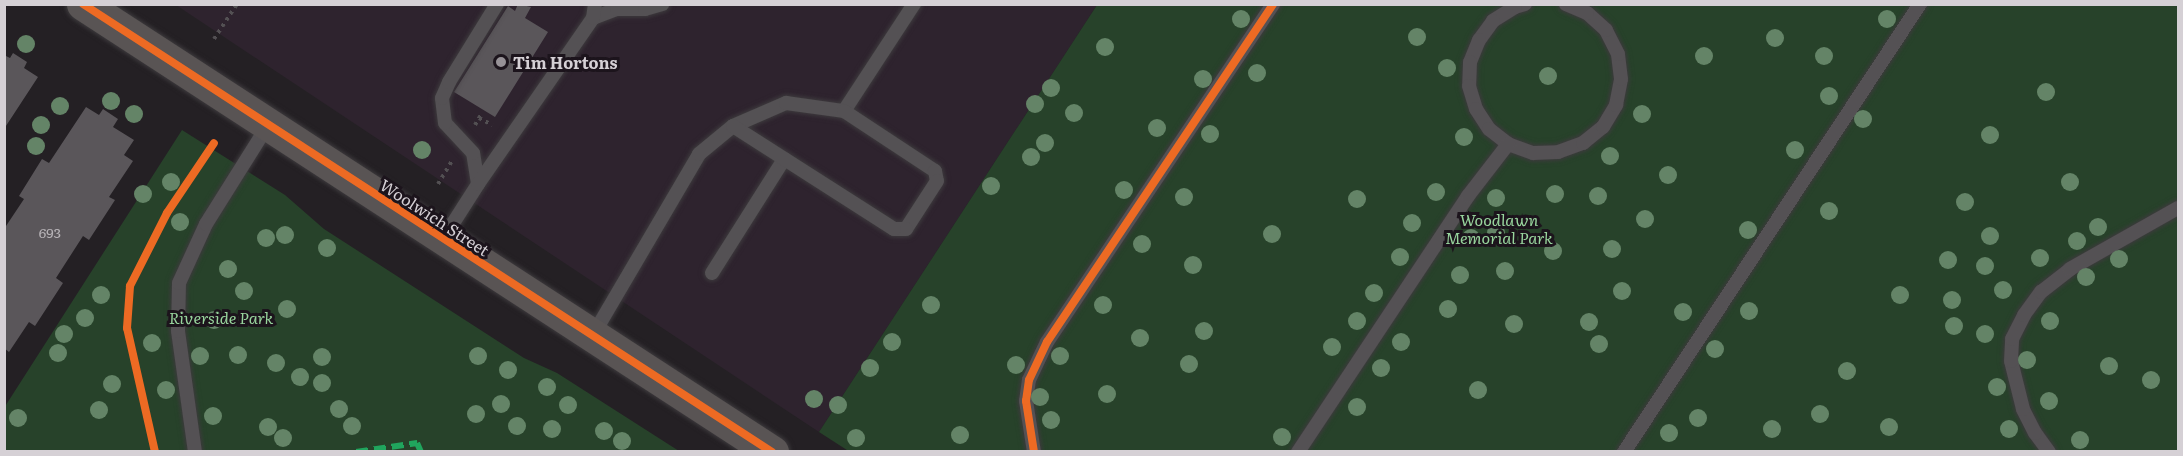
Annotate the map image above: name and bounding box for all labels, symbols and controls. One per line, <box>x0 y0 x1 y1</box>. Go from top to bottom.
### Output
place label: Tim Hortons <box>513 52 617 72</box>
marker: Tim Hortons <box>494 55 508 69</box>
street label: Woolwich Street <box>377 175 493 259</box>
park label: Woodlawn Memorial Park <box>1445 209 1553 247</box>
house number: 693 <box>39 224 61 240</box>
park label: Riverside Park <box>169 307 273 327</box>

